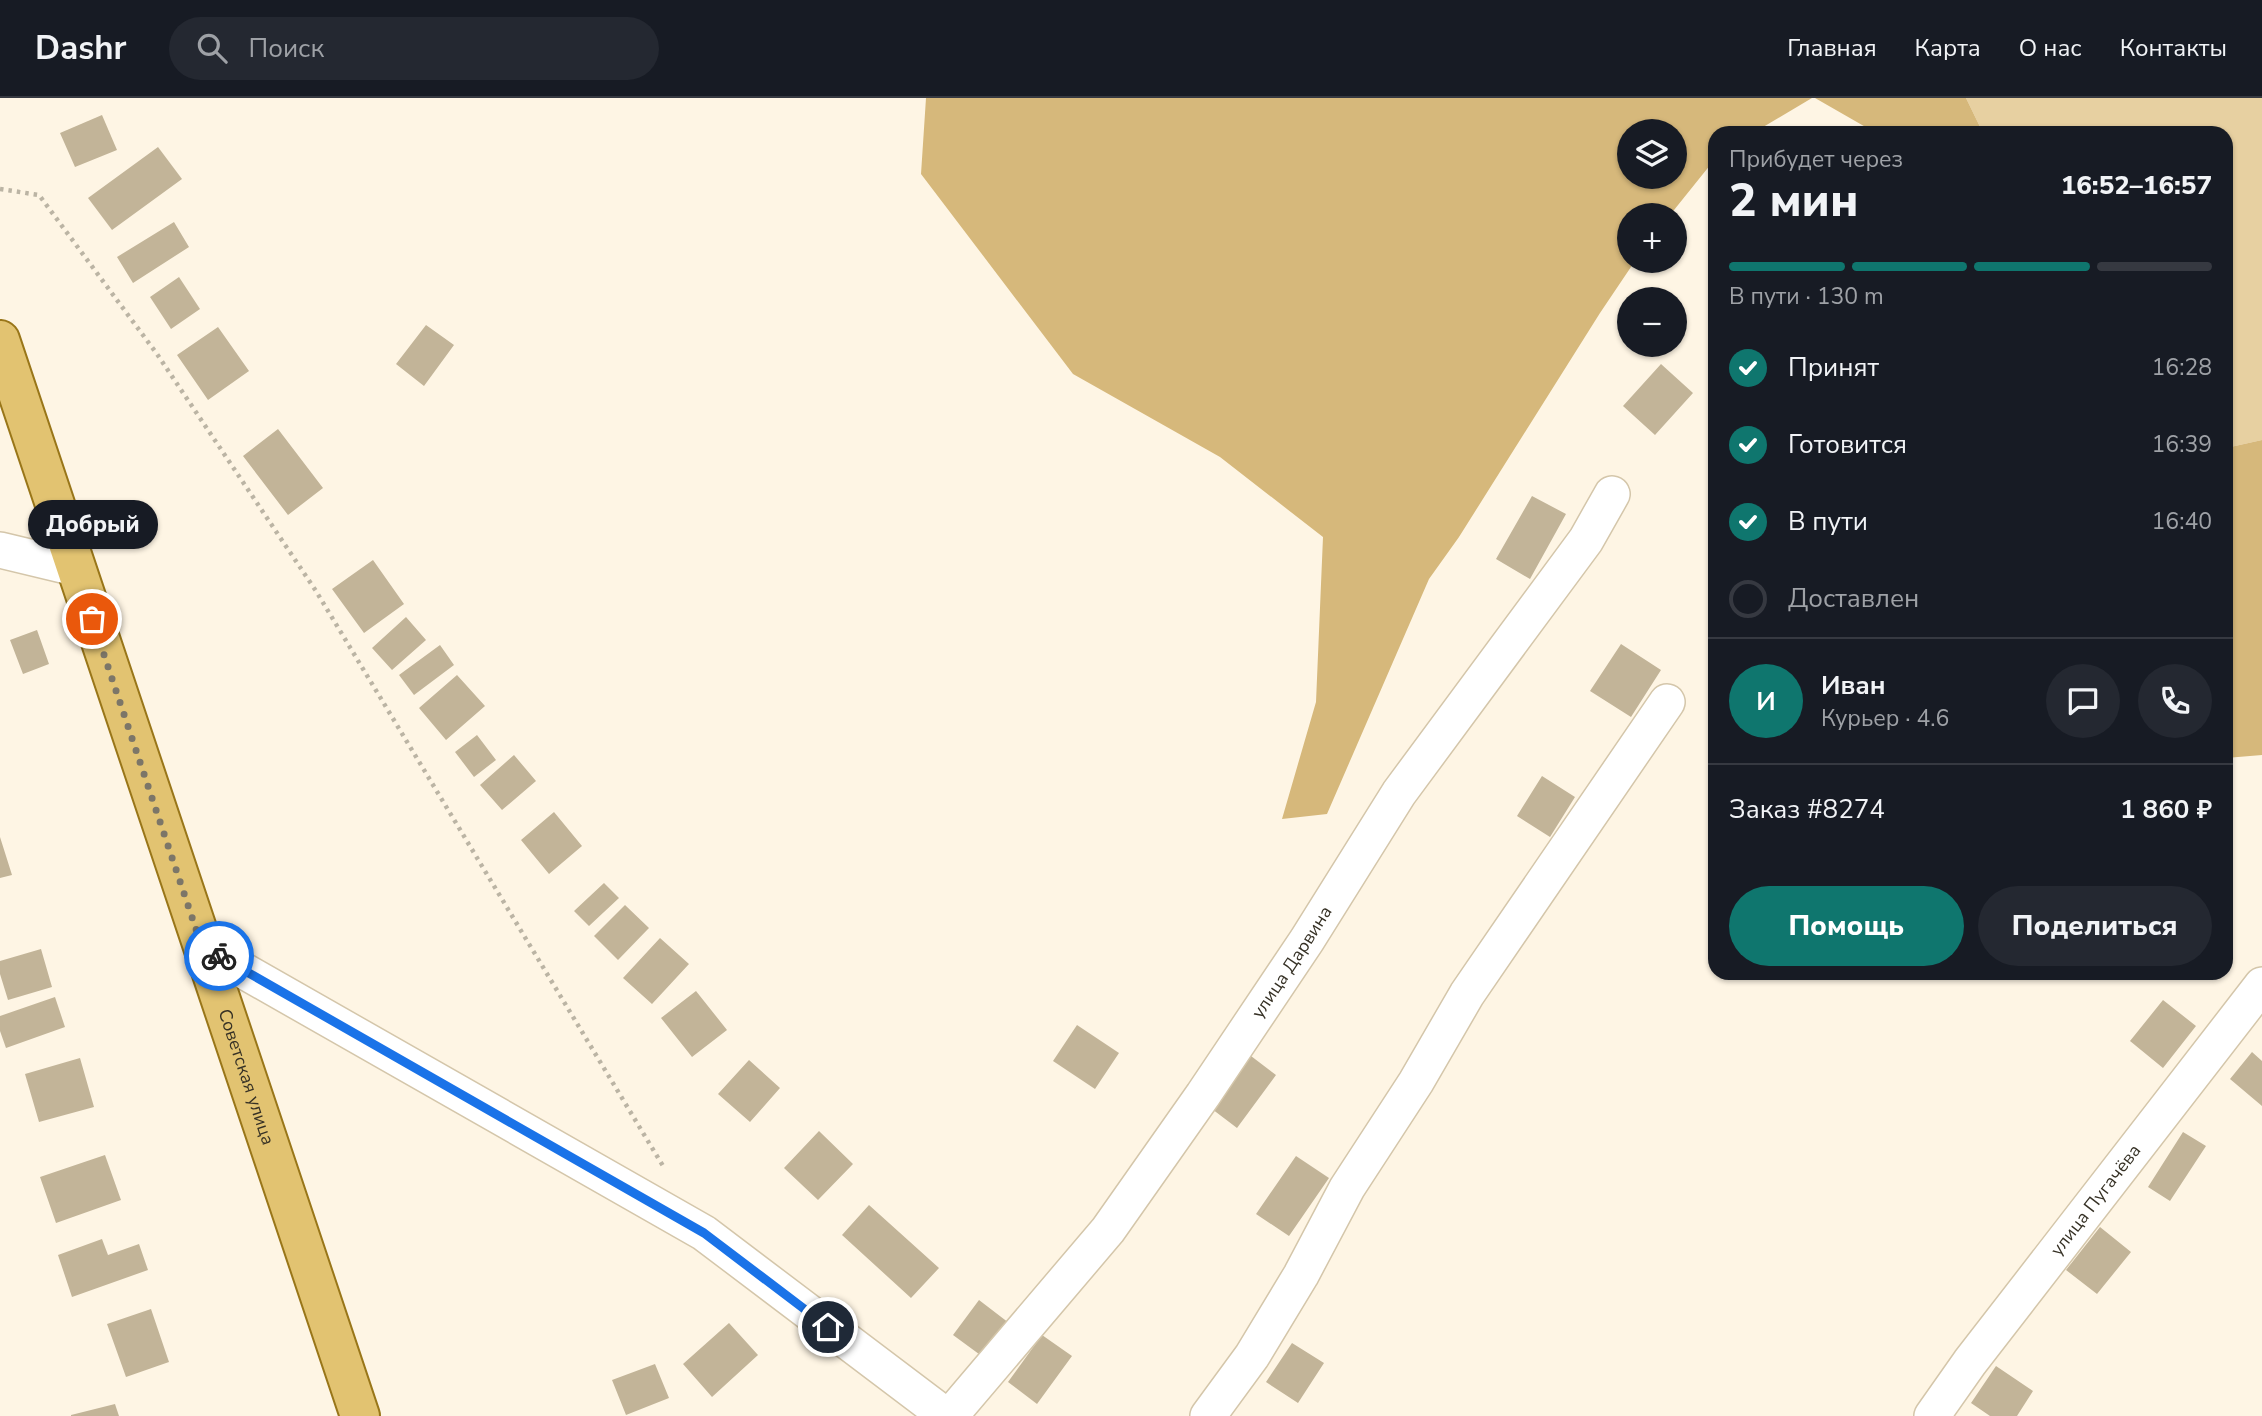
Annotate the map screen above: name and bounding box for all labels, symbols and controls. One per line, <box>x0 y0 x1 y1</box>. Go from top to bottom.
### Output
search box <box>169 17 659 80</box>
text: Dashr <box>35 26 127 71</box>
icon: search <box>193 29 231 67</box>
text: Поиск <box>249 31 324 66</box>
text: Главная <box>1787 32 1877 64</box>
text: Карта <box>1915 32 1981 64</box>
text: О нас <box>2019 32 2082 64</box>
text: Контакты <box>2120 32 2227 64</box>
map controls <box>1617 119 1687 357</box>
button: layers <box>1617 119 1687 189</box>
text: Прибудет через <box>1729 144 1903 175</box>
text: 16:52–16:57 <box>2061 168 2212 203</box>
text: 2 мин <box>1729 169 1858 232</box>
button: + <box>1617 203 1687 273</box>
text: В пути · 130 m <box>1729 281 1884 312</box>
button: − <box>1617 287 1687 357</box>
icon: check <box>1729 349 1767 387</box>
text: Принят <box>1788 350 1879 385</box>
text: 16:28 <box>2152 352 2212 383</box>
icon: check <box>1729 426 1767 464</box>
text: Готовится <box>1788 427 1907 462</box>
text: 16:39 <box>2152 429 2212 460</box>
callout: Добрый <box>27 500 157 549</box>
icon: check <box>1729 503 1767 541</box>
text: В пути <box>1788 504 1868 539</box>
text: 16:40 <box>2152 506 2212 537</box>
text: Добрый <box>46 509 140 540</box>
text: Доставлен <box>1788 581 1919 616</box>
pin <box>62 589 122 649</box>
icon: bag <box>73 600 111 638</box>
button: chat <box>2046 664 2120 738</box>
button: phone <box>2138 664 2212 738</box>
text: Иван <box>1821 668 1886 703</box>
text: И <box>1756 684 1776 719</box>
text: Курьер · 4.6 <box>1821 703 1949 734</box>
text: Заказ #8274 <box>1729 792 1885 827</box>
text: 1 860 ₽ <box>2120 792 2212 827</box>
button: Помощь <box>1729 886 1964 966</box>
button: Поделиться <box>1978 886 2212 966</box>
street label: улица Дарвина <box>1246 901 1337 1023</box>
courier <box>184 921 254 991</box>
icon: bike <box>200 937 238 975</box>
street label: Советская улица <box>213 1006 280 1148</box>
street label: улица Пугачёва <box>2045 1139 2146 1261</box>
pin <box>798 1297 858 1357</box>
icon: home <box>809 1308 847 1346</box>

